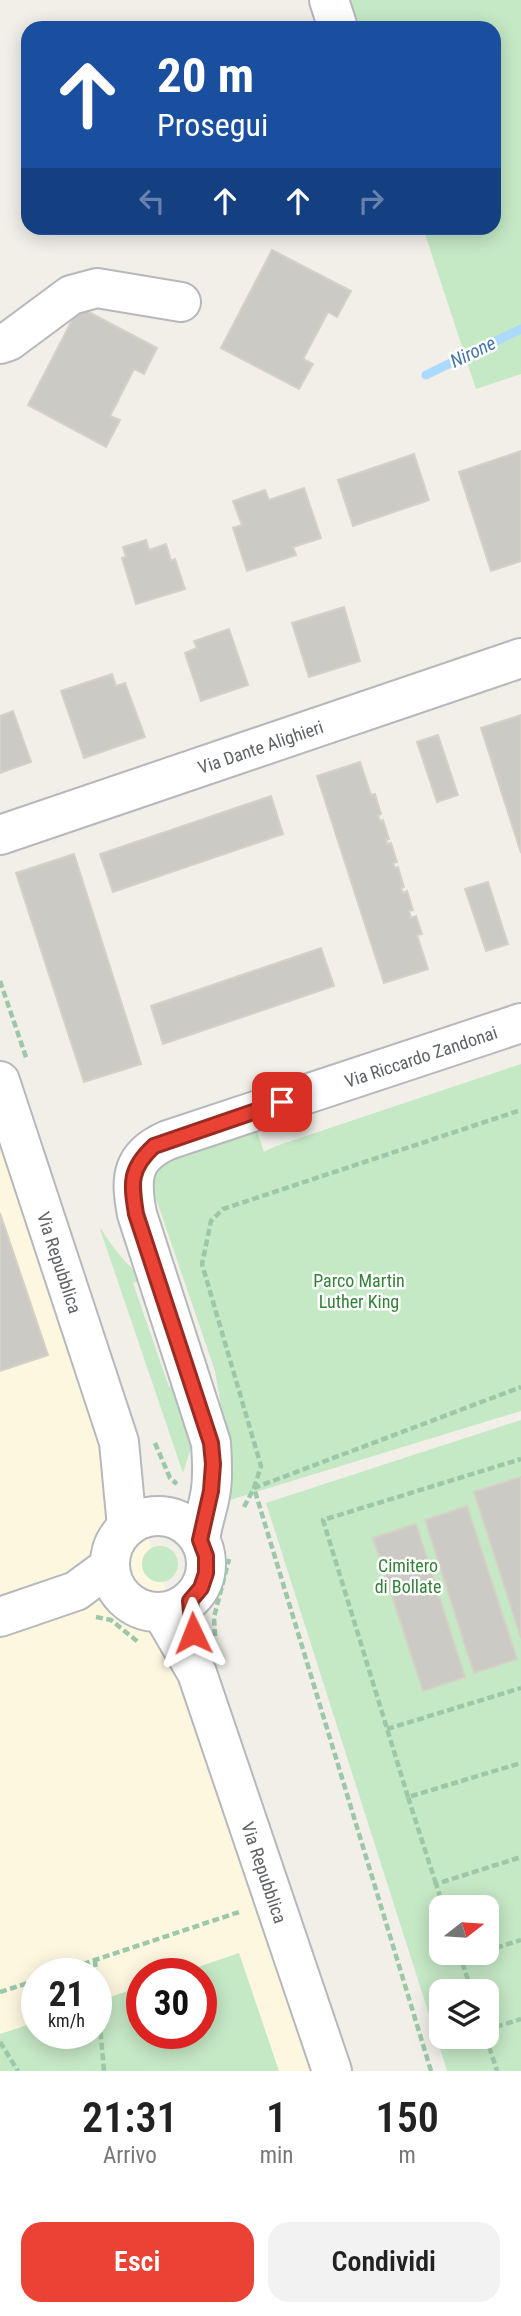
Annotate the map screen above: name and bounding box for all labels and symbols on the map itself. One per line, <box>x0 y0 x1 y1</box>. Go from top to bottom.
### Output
water label: Nirone <box>446 331 500 373</box>
street label: Via Dante Alighieri <box>195 716 326 778</box>
street label: Via Riccardo Zandonai <box>342 1021 500 1091</box>
pin <box>252 1072 312 1132</box>
street label: Via Repubblica <box>33 1209 86 1316</box>
park label: Parco Martin Luther King <box>313 1270 405 1312</box>
park label: Cimitero di Bollate <box>375 1555 441 1597</box>
position arrow <box>156 1596 230 1670</box>
street label: Via Repubblica <box>238 1819 292 1926</box>
north arrow <box>429 1895 499 1965</box>
speed limit sign: 30 <box>126 1958 217 2049</box>

